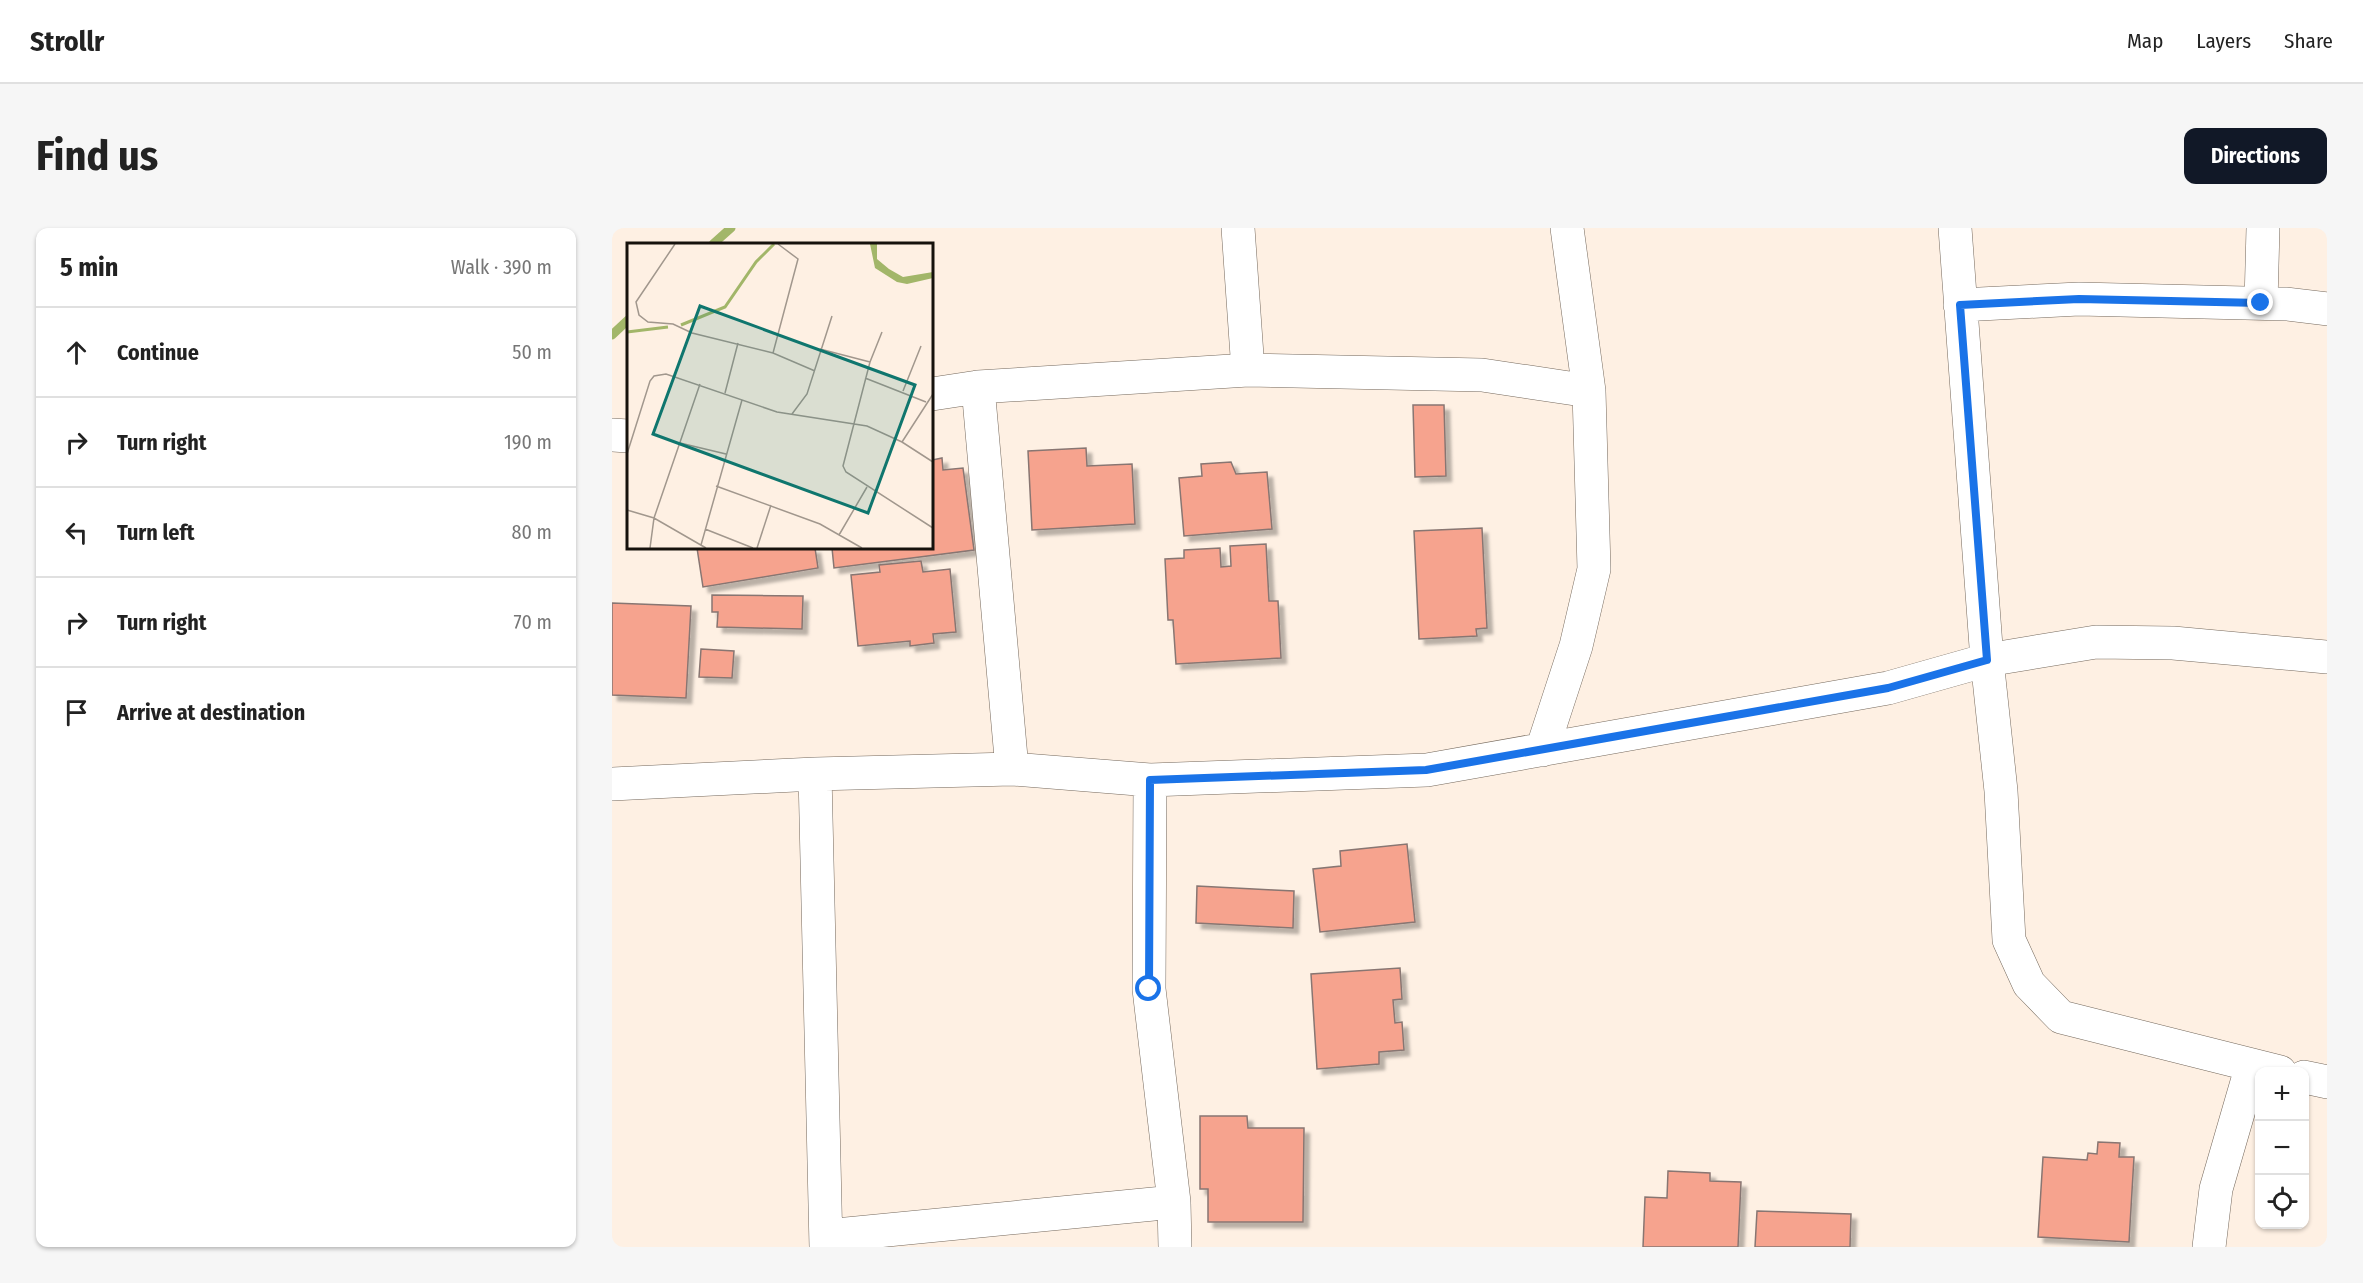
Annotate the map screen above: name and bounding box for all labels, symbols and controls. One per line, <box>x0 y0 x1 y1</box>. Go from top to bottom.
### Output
text: Strollr <box>30 25 104 58</box>
text: Map <box>2127 28 2163 54</box>
text: Layers <box>2196 28 2251 54</box>
text: Share <box>2284 28 2333 54</box>
button: Directions <box>2184 128 2327 184</box>
text: Find us <box>36 131 158 181</box>
inset map <box>627 243 933 549</box>
text: 5 min <box>60 252 118 283</box>
text: Walk · 390 m <box>451 255 552 279</box>
route end <box>2247 289 2273 315</box>
icon: ahead <box>60 336 93 369</box>
text: Continue <box>117 339 199 366</box>
text: 50 m <box>512 340 552 364</box>
icon: right <box>60 426 93 459</box>
text: Turn right <box>117 429 206 456</box>
text: 190 m <box>504 430 552 454</box>
icon: left <box>60 516 93 549</box>
text: Turn left <box>117 519 195 546</box>
text: 80 m <box>512 520 552 544</box>
icon: right <box>60 606 93 639</box>
text: Turn right <box>117 609 206 636</box>
text: 70 m <box>514 610 552 634</box>
icon: arrive <box>60 696 93 729</box>
text: Arrive at destination <box>117 699 305 726</box>
route start <box>1135 975 1161 1001</box>
map controls <box>2255 1067 2309 1229</box>
button: + <box>2255 1067 2309 1121</box>
button: − <box>2255 1121 2309 1175</box>
button: locate <box>2255 1175 2309 1229</box>

